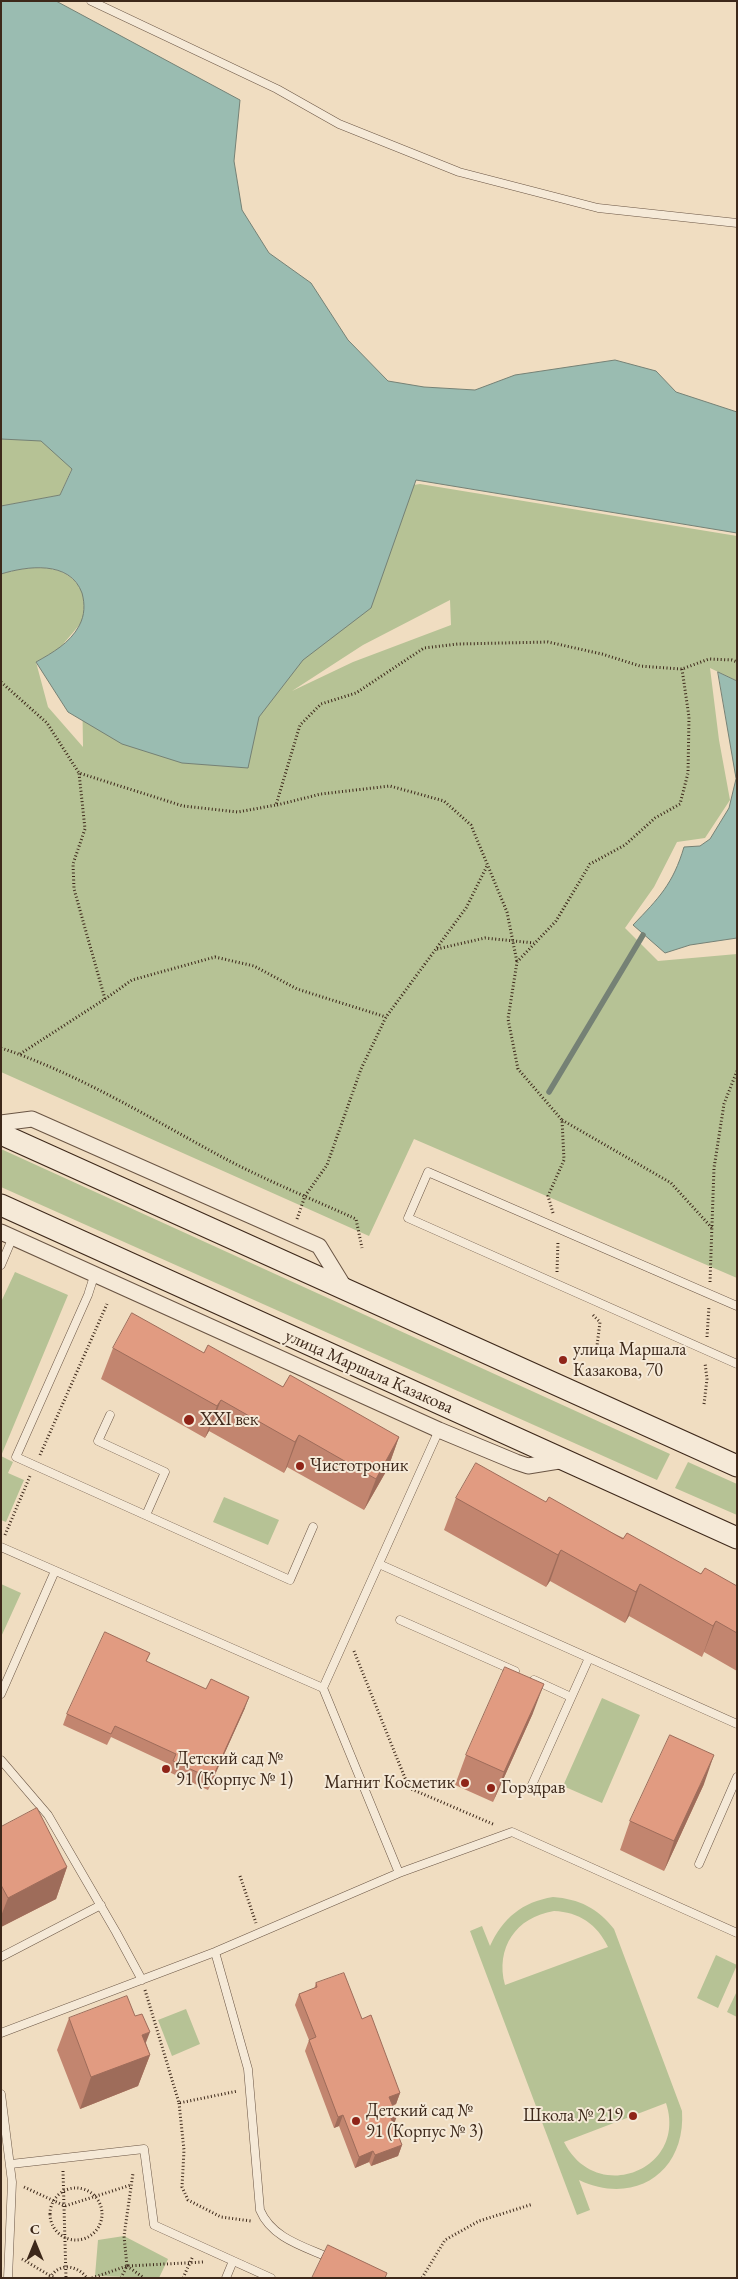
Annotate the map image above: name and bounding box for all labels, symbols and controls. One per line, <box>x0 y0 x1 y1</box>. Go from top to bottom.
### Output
street label: улица Маршала Казакова <box>281 1325 457 1419</box>
place label: улица Маршала Казакова, 70 <box>573 1339 686 1382</box>
marker: улица Маршала Казакова, 70 <box>557 1354 569 1366</box>
place label: XXI век <box>200 1409 258 1431</box>
marker: XXI век <box>182 1413 196 1427</box>
place label: Чистотроник <box>310 1455 408 1477</box>
marker: Чистотроник <box>294 1460 306 1472</box>
place label: Детский сад № 91 (Корпус № 1) <box>176 1748 293 1790</box>
marker: Детский сад № 91 (Корпус № 1) <box>160 1763 172 1775</box>
place label: Магнит Косметик <box>324 1772 455 1794</box>
marker: Магнит Косметик <box>459 1777 471 1789</box>
place label: Горздрав <box>501 1777 565 1799</box>
marker: Горздрав <box>485 1782 497 1794</box>
place label: Детский сад № 91 (Корпус № 3) <box>366 2100 483 2142</box>
place label: Школа № 219 <box>523 2105 623 2127</box>
marker: Школа № 219 <box>627 2110 639 2122</box>
marker: Детский сад № 91 (Корпус № 3) <box>350 2115 362 2127</box>
north arrow <box>10 2219 60 2269</box>
text: С <box>30 2220 40 2238</box>

